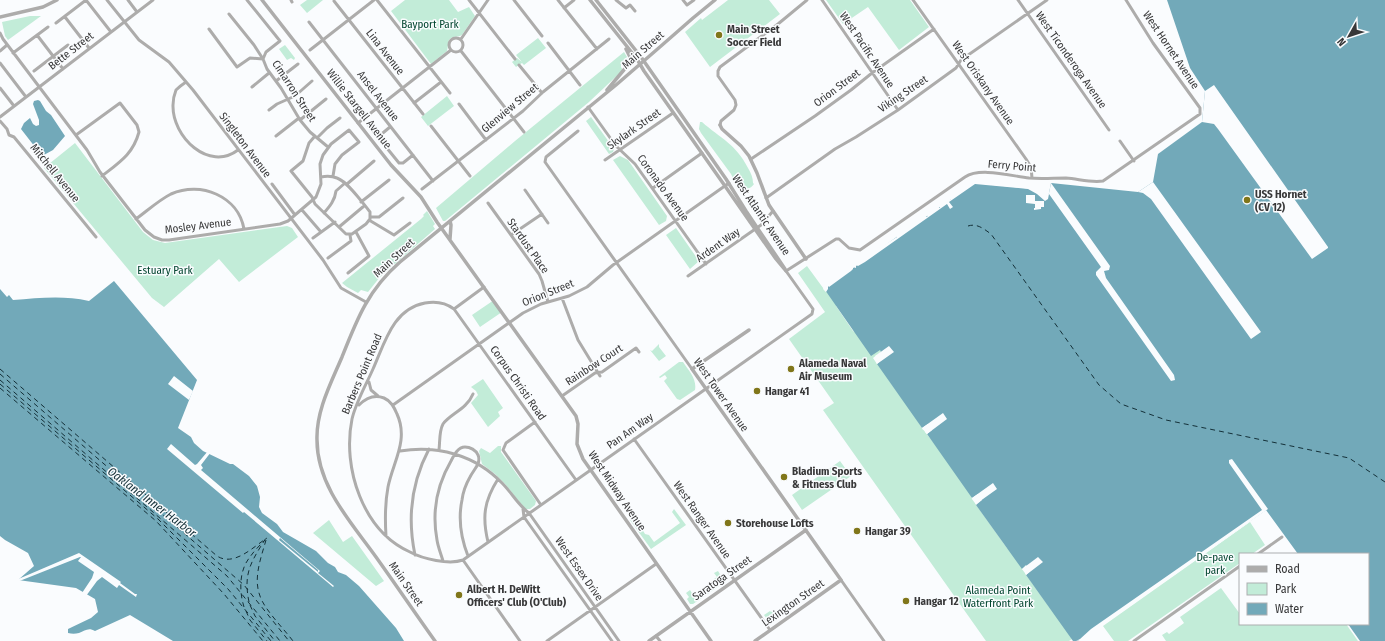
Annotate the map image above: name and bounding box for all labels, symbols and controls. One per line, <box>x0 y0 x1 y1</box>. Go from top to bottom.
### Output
street label: West Ticonderoga Avenue <box>1033 9 1109 111</box>
street label: West Hornet Avenue <box>1140 9 1202 91</box>
street label: West Pacific Avenue <box>837 10 897 90</box>
north arrow <box>1329 16 1369 56</box>
park label: Bayport Park <box>401 18 460 31</box>
place label: Main Street Soccer Field <box>727 23 782 49</box>
street label: Lina Avenue <box>363 27 407 77</box>
street label: Main Street <box>619 28 667 72</box>
street label: Bette Street <box>46 29 96 73</box>
marker: Main Street Soccer Field <box>714 30 724 40</box>
text: N <box>1334 35 1349 49</box>
street label: West Oriskany Avenue <box>949 39 1017 127</box>
street label: Cimarron Street <box>269 58 319 125</box>
street label: Orion Street <box>811 66 863 110</box>
street label: Willie Stargell Avenue <box>324 67 394 151</box>
street label: Ansel Avenue <box>354 68 402 124</box>
street label: Viking Street <box>876 72 931 115</box>
street label: Glenview Street <box>479 80 541 136</box>
street label: Skylark Street <box>605 106 664 152</box>
street label: Singleton Avenue <box>216 110 274 180</box>
street label: Mitchell Avenue <box>27 141 83 205</box>
street label: Coronado Avenue <box>635 152 691 224</box>
street label: Ferry Point <box>987 157 1037 175</box>
street label: West Atlantic Avenue <box>729 172 793 258</box>
place label: USS Hornet (CV 12) <box>1255 188 1307 214</box>
marker: USS Hornet (CV 12) <box>1242 195 1252 205</box>
street label: Mosley Avenue <box>164 215 232 237</box>
street label: Stardust Place <box>504 216 552 276</box>
street label: Ardent Way <box>694 225 743 265</box>
street label: Main Street <box>371 235 418 280</box>
park label: Estuary Park <box>137 264 194 277</box>
street label: Orion Street <box>520 277 576 309</box>
street label: Barbers Point Road <box>339 332 385 416</box>
street label: Rainbow Court <box>563 341 625 388</box>
street label: Corpus Christi Road <box>487 343 549 423</box>
street label: West Tower Avenue <box>691 356 751 434</box>
place label: Alameda Naval Air Museum <box>798 357 867 383</box>
marker: Alameda Naval Air Museum <box>786 364 796 374</box>
place label: Hangar 41 <box>765 385 809 398</box>
marker: Hangar 41 <box>752 386 762 396</box>
street label: Pan Am Way <box>604 410 656 452</box>
street label: West Midway Avenue <box>585 448 649 534</box>
water label: Oakland Inner Harbor <box>105 464 200 540</box>
place label: Bladium Sports & Fitness Club <box>792 465 862 491</box>
marker: Bladium Sports & Fitness Club <box>779 472 789 482</box>
street label: West Ranger Avenue <box>670 479 734 561</box>
place label: Storehouse Lofts <box>736 517 814 530</box>
marker: Storehouse Lofts <box>723 518 733 528</box>
place label: Hangar 39 <box>865 525 911 538</box>
marker: Hangar 39 <box>852 526 862 536</box>
street label: West Essex Drive <box>552 535 606 603</box>
park label: De-pave park <box>1196 551 1234 577</box>
street label: Saratoga Street <box>690 553 754 603</box>
legend <box>1239 553 1369 625</box>
street label: Main Street <box>386 559 426 609</box>
text: Road <box>1275 562 1300 576</box>
street label: Lexington Street <box>759 576 827 629</box>
text: Park <box>1275 582 1297 596</box>
place label: Albert H. DeWitt Officers' Club (O'Club) <box>466 583 567 609</box>
park label: Alameda Point Waterfront Park <box>963 584 1034 610</box>
marker: Albert H. DeWitt Officers' Club (O'Club) <box>454 590 464 600</box>
place label: Hangar 12 <box>914 595 959 608</box>
marker: Hangar 12 <box>901 596 911 606</box>
text: Water <box>1275 602 1304 616</box>

